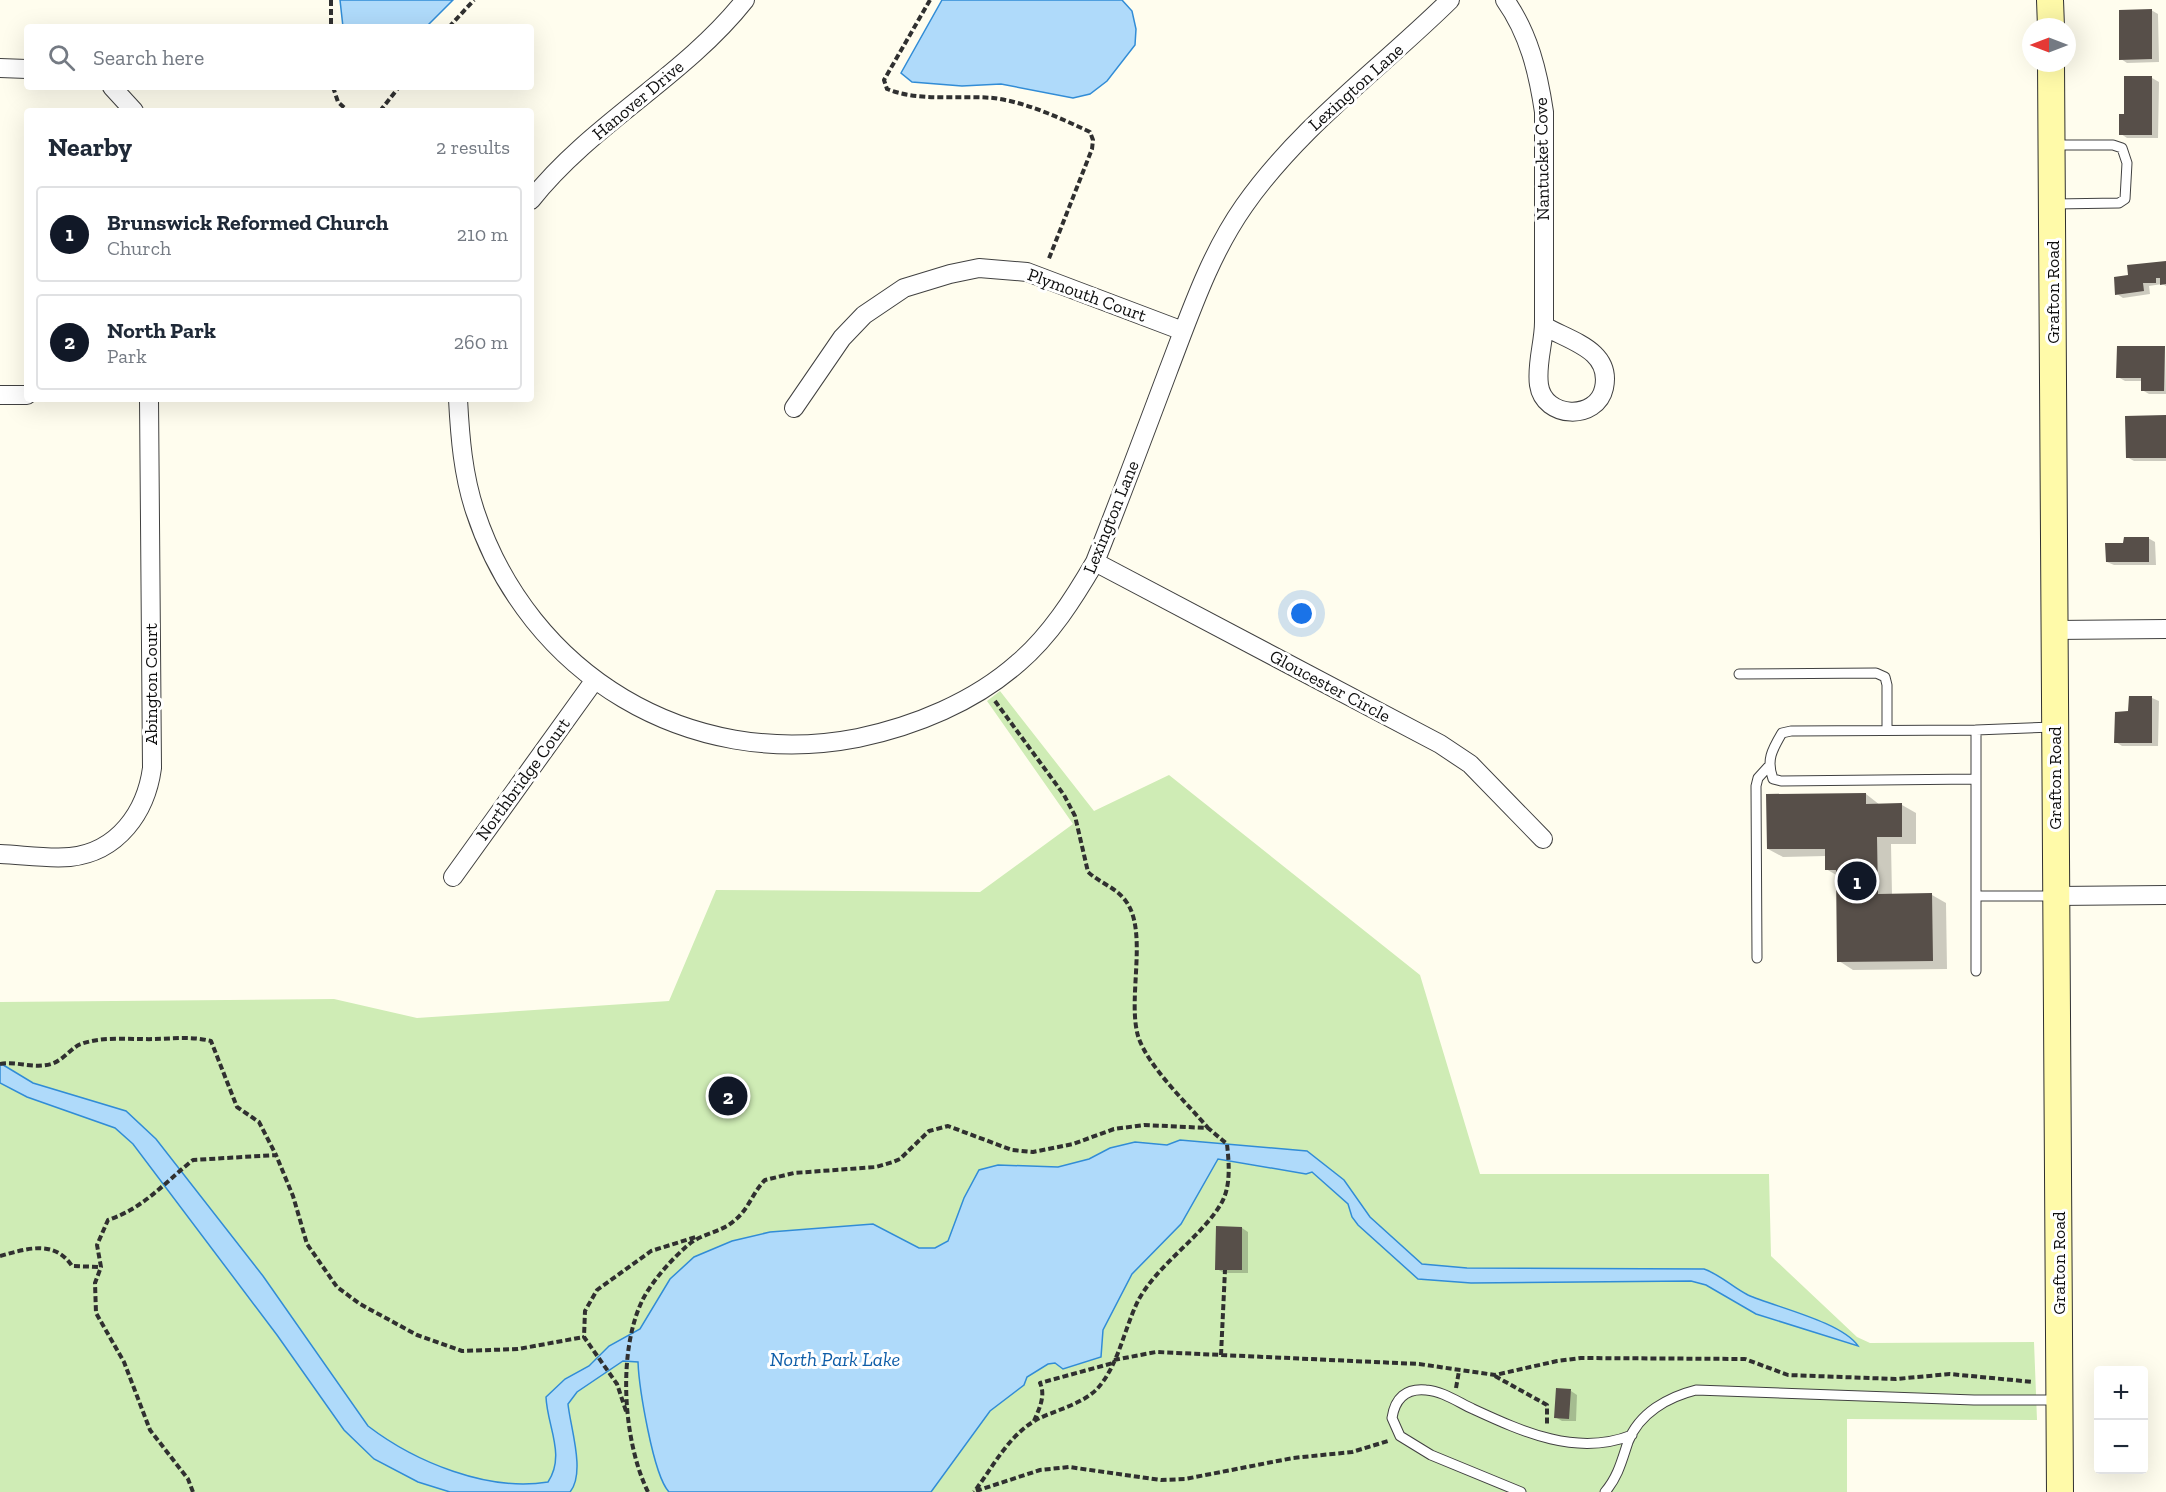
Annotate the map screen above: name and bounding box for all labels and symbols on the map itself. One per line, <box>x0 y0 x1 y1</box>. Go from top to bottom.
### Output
north arrow <box>2022 18 2076 72</box>
street label: Lexington Lane <box>1304 39 1408 135</box>
street label: Hanover Drive <box>588 55 688 145</box>
street label: Nantucket Cove <box>1530 97 1554 221</box>
street label: Grafton Road <box>2042 240 2064 344</box>
street label: Plymouth Court <box>1025 263 1150 327</box>
street label: Lexington Lane <box>1078 457 1144 577</box>
your location <box>1287 599 1316 628</box>
street label: Abington Court <box>140 623 162 745</box>
street label: Gloucester Circle <box>1266 645 1394 727</box>
street label: Northbridge Court <box>471 713 575 845</box>
street label: Grafton Road <box>2044 726 2066 830</box>
pin: 1 <box>1838 858 1876 904</box>
pin: 2 <box>708 1074 748 1118</box>
street label: Grafton Road <box>2048 1211 2070 1315</box>
water label: North Park Lake <box>770 1347 900 1371</box>

